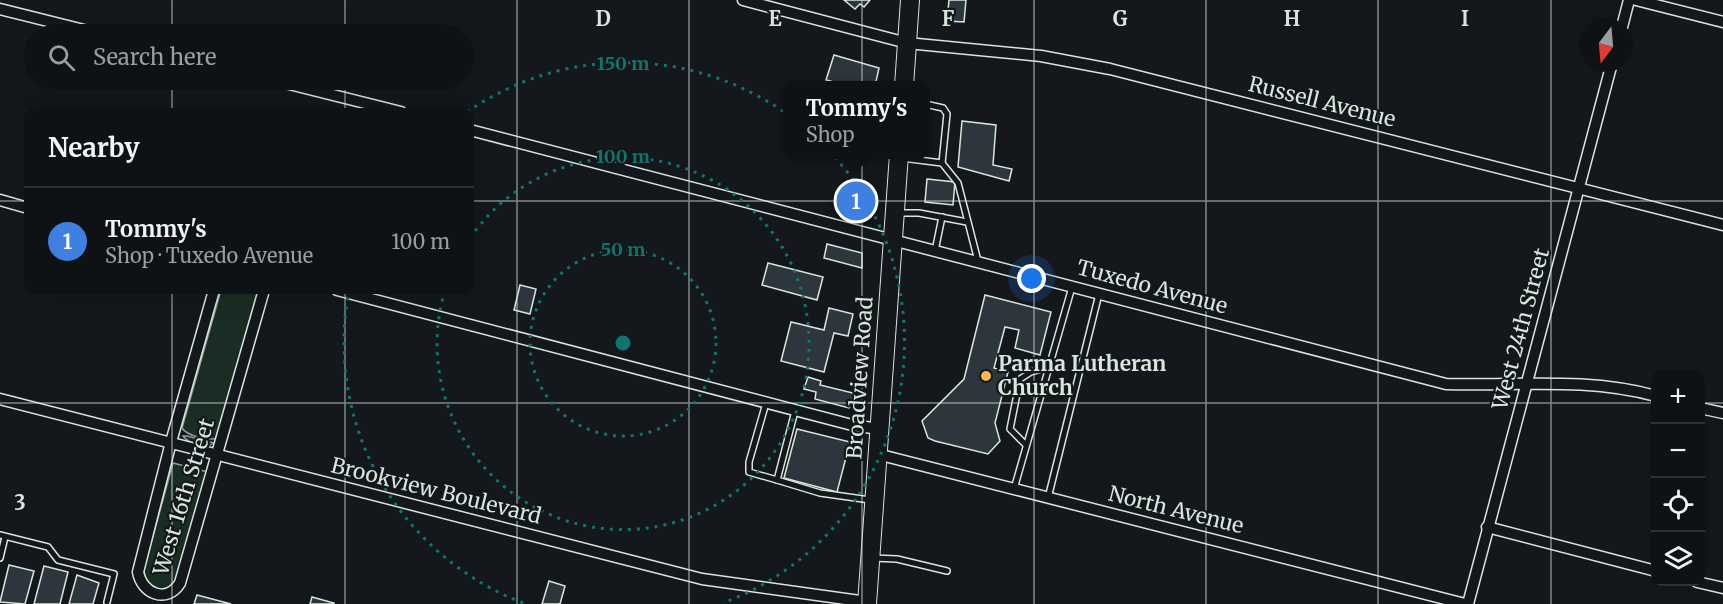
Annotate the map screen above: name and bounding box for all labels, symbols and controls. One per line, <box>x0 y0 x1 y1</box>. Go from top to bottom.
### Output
text: D <box>595 6 611 31</box>
text: E <box>768 6 782 31</box>
text: F <box>942 6 955 31</box>
text: G <box>1113 6 1128 31</box>
text: H <box>1284 6 1300 31</box>
text: I <box>1461 6 1469 31</box>
north arrow <box>1579 18 1633 72</box>
search box <box>24 24 474 90</box>
icon: search <box>45 41 78 74</box>
text: Search here <box>93 43 216 71</box>
text: 150 m <box>597 52 649 75</box>
street label: Russell Avenue <box>1246 70 1399 133</box>
popup <box>783 81 930 159</box>
text: Tommy's <box>806 94 907 122</box>
text: Shop <box>806 122 855 147</box>
text: Nearby <box>48 131 140 164</box>
text: 100 m <box>596 145 650 168</box>
pin: 1 <box>836 178 876 224</box>
text: Tommy's <box>105 215 207 243</box>
text: 1 <box>63 229 72 254</box>
text: 100 m <box>391 229 450 254</box>
text: 50 m <box>601 238 645 261</box>
text: Shop · Tuxedo Avenue <box>105 243 313 268</box>
street label: West 24th Street <box>1486 245 1555 414</box>
street label: Tuxedo Avenue <box>1074 253 1230 320</box>
your location <box>1017 264 1046 293</box>
street label: Broadview Road <box>840 295 879 460</box>
centre of rings <box>613 333 633 353</box>
place label: Parma Lutheran Church <box>998 350 1166 401</box>
marker: Parma Lutheran Church <box>979 369 993 383</box>
map controls <box>1651 370 1705 586</box>
button: + <box>1651 370 1705 424</box>
street label: West 16th Street <box>147 415 220 580</box>
button: − <box>1651 424 1705 478</box>
street label: Brookview Boulevard <box>328 451 544 530</box>
button: locate <box>1651 478 1705 532</box>
street label: North Avenue <box>1106 480 1247 539</box>
text: 3 <box>14 490 26 515</box>
button: layers <box>1651 532 1705 586</box>

